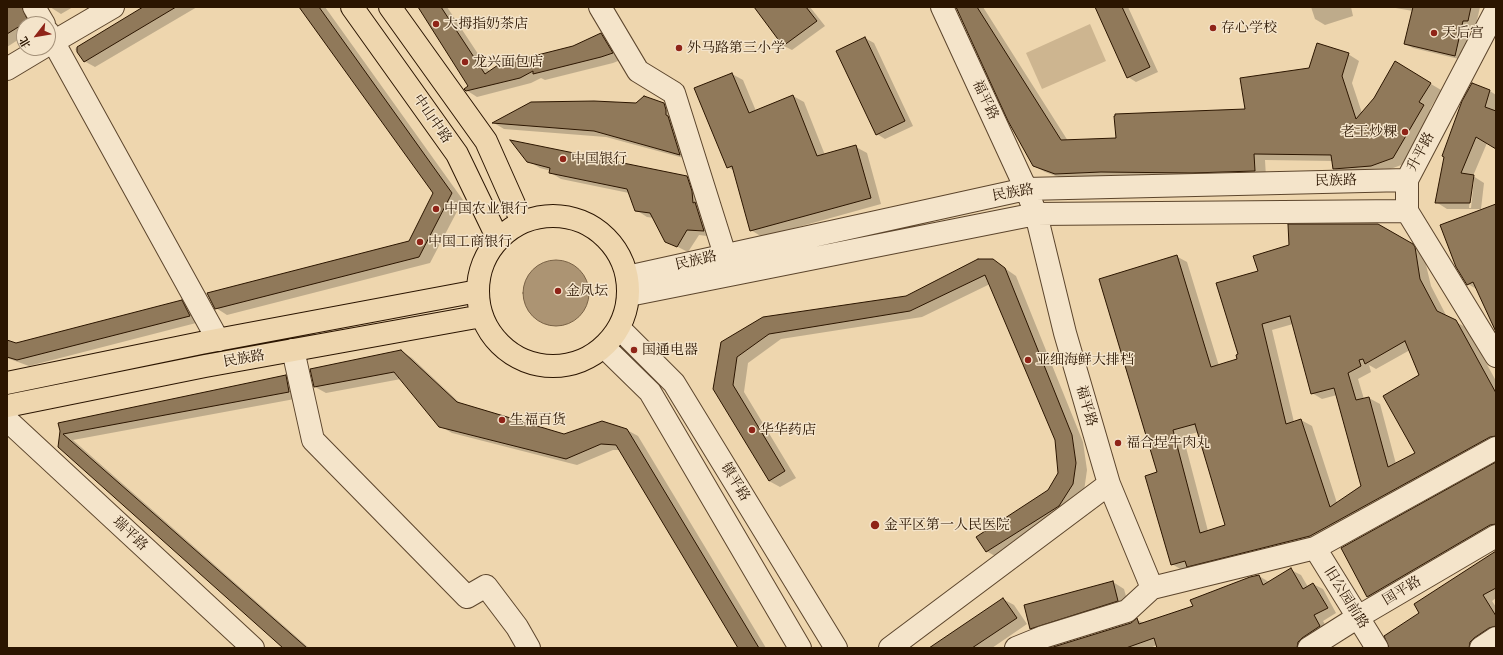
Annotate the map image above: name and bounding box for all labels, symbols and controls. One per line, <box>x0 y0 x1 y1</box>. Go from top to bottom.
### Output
north arrow <box>16 16 56 56</box>
place label: 大拇指奶茶店 <box>444 16 528 32</box>
marker: 大拇指奶茶店 <box>431 19 441 29</box>
place label: 存心学校 <box>1221 20 1277 36</box>
marker: 存心学校 <box>1208 23 1218 33</box>
place label: 天后宫 <box>1442 25 1484 41</box>
marker: 天后宫 <box>1429 28 1439 38</box>
text: 北 <box>19 34 34 49</box>
place label: 外马路第三小学 <box>687 40 785 56</box>
marker: 外马路第三小学 <box>674 43 684 53</box>
place label: 龙兴面包店 <box>473 54 543 70</box>
marker: 龙兴面包店 <box>460 57 470 67</box>
street label: 福平路 <box>969 77 1001 123</box>
street label: 中山中路 <box>409 91 455 147</box>
place label: 老王炒粿 <box>1341 124 1397 140</box>
marker: 老王炒粿 <box>1400 127 1410 137</box>
street label: 升平路 <box>1404 130 1438 174</box>
place label: 中国银行 <box>571 151 627 167</box>
marker: 中国银行 <box>558 154 568 164</box>
street label: 民族路 <box>1315 172 1357 190</box>
street label: 民族路 <box>991 181 1035 205</box>
place label: 中国农业银行 <box>444 201 528 217</box>
marker: 中国农业银行 <box>431 204 441 214</box>
place label: 中国工商银行 <box>428 234 512 250</box>
marker: 中国工商银行 <box>415 237 425 247</box>
street label: 民族路 <box>674 248 718 274</box>
place label: 金凤坛 <box>566 283 608 299</box>
marker: 金凤坛 <box>553 286 563 296</box>
place label: 国通电器 <box>642 342 698 358</box>
marker: 国通电器 <box>629 345 639 355</box>
street label: 民族路 <box>222 347 266 371</box>
place label: 亚细海鲜大排档 <box>1036 352 1134 368</box>
marker: 亚细海鲜大排档 <box>1023 355 1033 365</box>
street label: 福平路 <box>1072 383 1100 429</box>
place label: 生福百货 <box>510 412 566 428</box>
marker: 生福百货 <box>497 415 507 425</box>
place label: 华华药店 <box>760 422 816 438</box>
marker: 华华药店 <box>747 425 757 435</box>
place label: 福合埕牛肉丸 <box>1126 435 1210 451</box>
marker: 福合埕牛肉丸 <box>1113 438 1123 448</box>
street label: 镇平路 <box>717 460 753 504</box>
street label: 瑞平路 <box>109 514 151 554</box>
place label: 金平区第一人民医院 <box>884 517 1010 533</box>
marker: 金平区第一人民医院 <box>869 519 881 531</box>
street label: 旧公园前路 <box>1320 564 1372 632</box>
street label: 国平路 <box>1380 573 1424 609</box>

